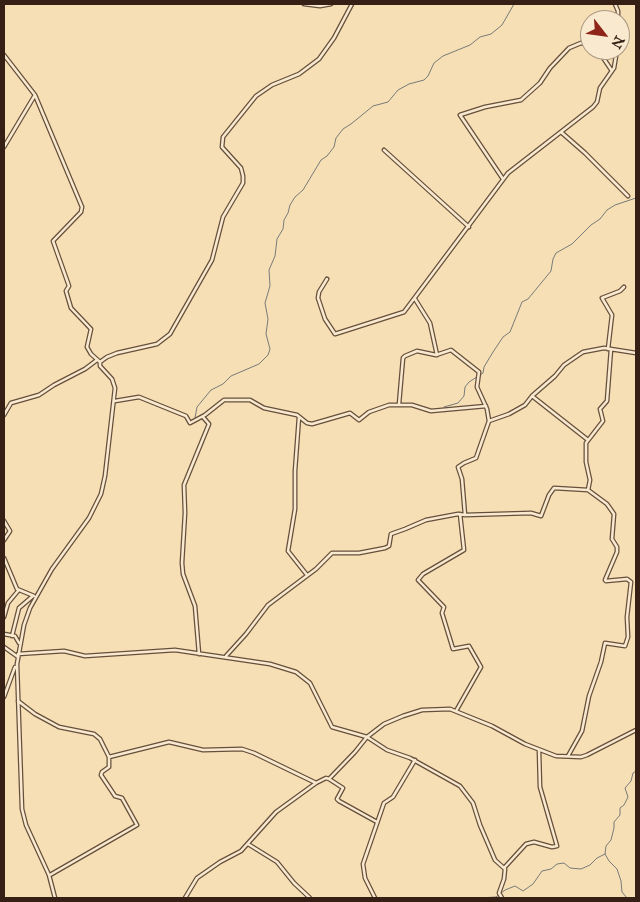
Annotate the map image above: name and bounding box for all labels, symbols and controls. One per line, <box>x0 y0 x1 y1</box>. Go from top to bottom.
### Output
north arrow <box>580 10 630 60</box>
text: N <box>607 33 628 52</box>

